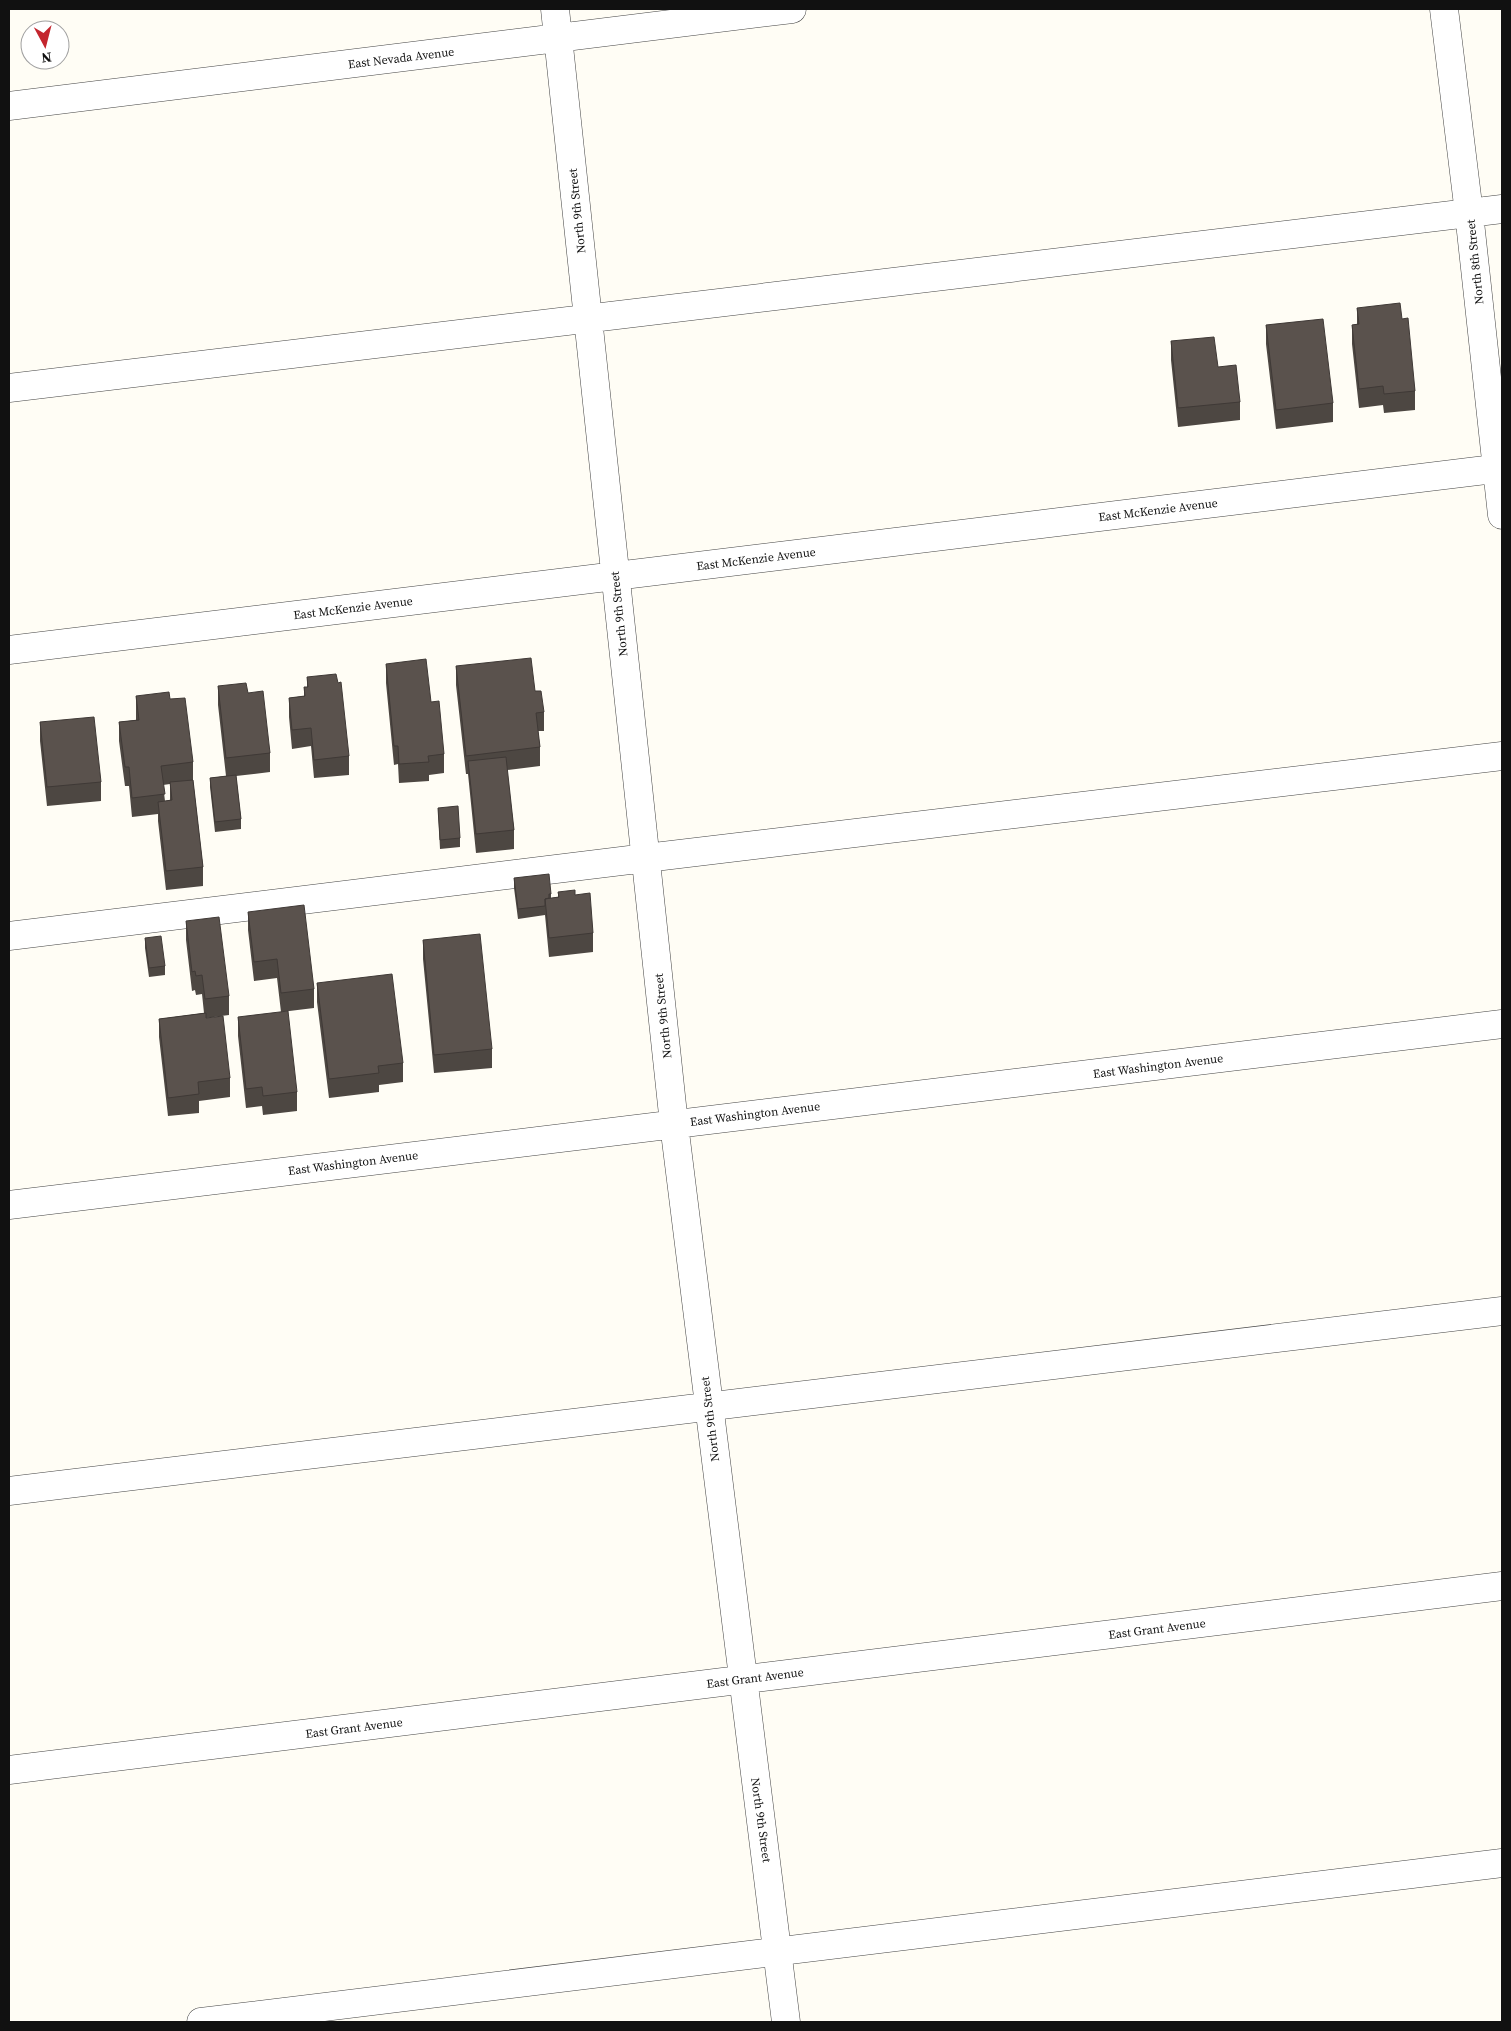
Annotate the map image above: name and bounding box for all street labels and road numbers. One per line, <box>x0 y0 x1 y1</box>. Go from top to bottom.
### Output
street label: East Nevada Avenue <box>347 44 455 72</box>
street label: North 9th Street <box>565 168 589 254</box>
street label: North 8th Street <box>1463 219 1487 305</box>
street label: East McKenzie Avenue <box>1097 495 1219 525</box>
street label: East McKenzie Avenue <box>695 544 817 574</box>
street label: North 9th Street <box>607 571 631 657</box>
street label: East McKenzie Avenue <box>292 593 414 623</box>
street label: North 9th Street <box>651 973 675 1059</box>
street label: East Washington Avenue <box>1092 1050 1224 1082</box>
street label: East Washington Avenue <box>689 1098 821 1130</box>
street label: East Washington Avenue <box>287 1147 419 1179</box>
street label: North 9th Street <box>697 1376 723 1462</box>
street label: East Grant Avenue <box>1108 1615 1206 1643</box>
street label: East Grant Avenue <box>706 1664 804 1692</box>
street label: East Grant Avenue <box>305 1714 403 1742</box>
street label: North 9th Street <box>747 1777 775 1863</box>

